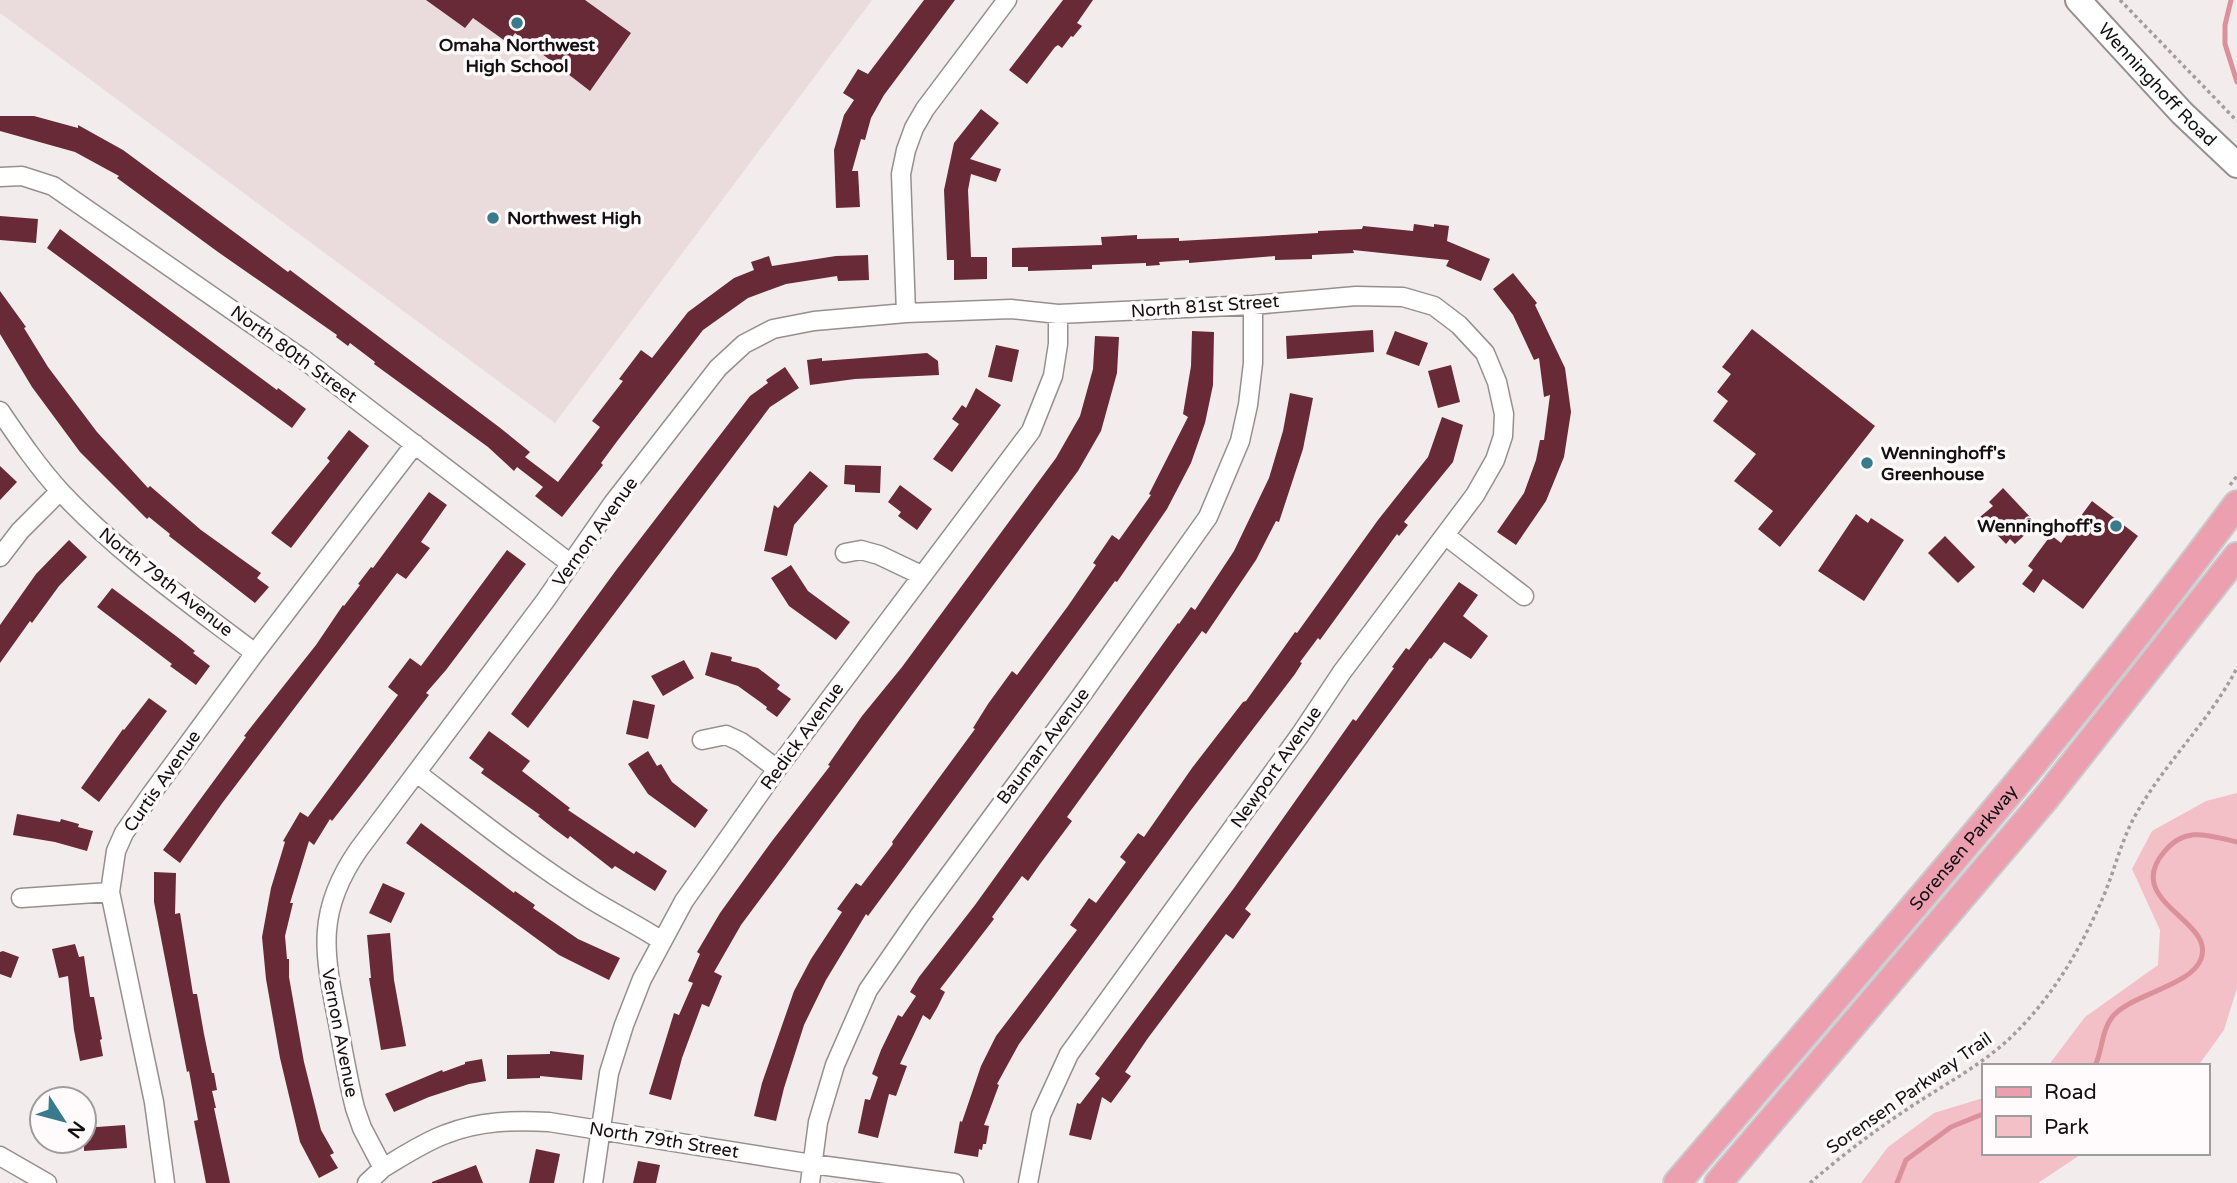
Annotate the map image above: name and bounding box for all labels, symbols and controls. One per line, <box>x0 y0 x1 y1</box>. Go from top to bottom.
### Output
marker: Omaha Northwest High School <box>509 15 525 31</box>
street label: Wenninghoff Road <box>2094 18 2221 151</box>
place label: Omaha Northwest High School <box>439 34 595 77</box>
place label: Northwest High <box>507 207 641 229</box>
marker: Northwest High <box>485 210 501 226</box>
street label: North 81st Street <box>1130 290 1280 322</box>
street label: North 80th Street <box>226 301 362 407</box>
place label: Wenninghoff's Greenhouse <box>1881 442 2006 485</box>
marker: Wenninghoff's Greenhouse <box>1859 455 1875 471</box>
street label: Vernon Avenue <box>548 473 642 591</box>
place label: Wenninghoff's <box>1977 515 2102 537</box>
marker: Wenninghoff's <box>2108 518 2124 534</box>
street label: North 79th Avenue <box>95 523 237 641</box>
street label: Redick Avenue <box>756 678 848 794</box>
street label: Bauman Avenue <box>992 683 1094 809</box>
street label: Newport Avenue <box>1226 702 1326 832</box>
street label: Curtis Avenue <box>119 726 205 836</box>
street label: Sorensen Parkway <box>1905 780 2022 915</box>
street label: Vernon Avenue <box>317 967 363 1099</box>
street label: Sorensen Parkway Trail <box>1822 1027 1996 1159</box>
legend <box>1982 1064 2209 1155</box>
text: Road <box>2044 1080 2097 1105</box>
north arrow <box>28 1085 98 1155</box>
text: Park <box>2044 1115 2089 1140</box>
text: N <box>63 1117 89 1142</box>
street label: North 79th Street <box>588 1117 740 1163</box>

